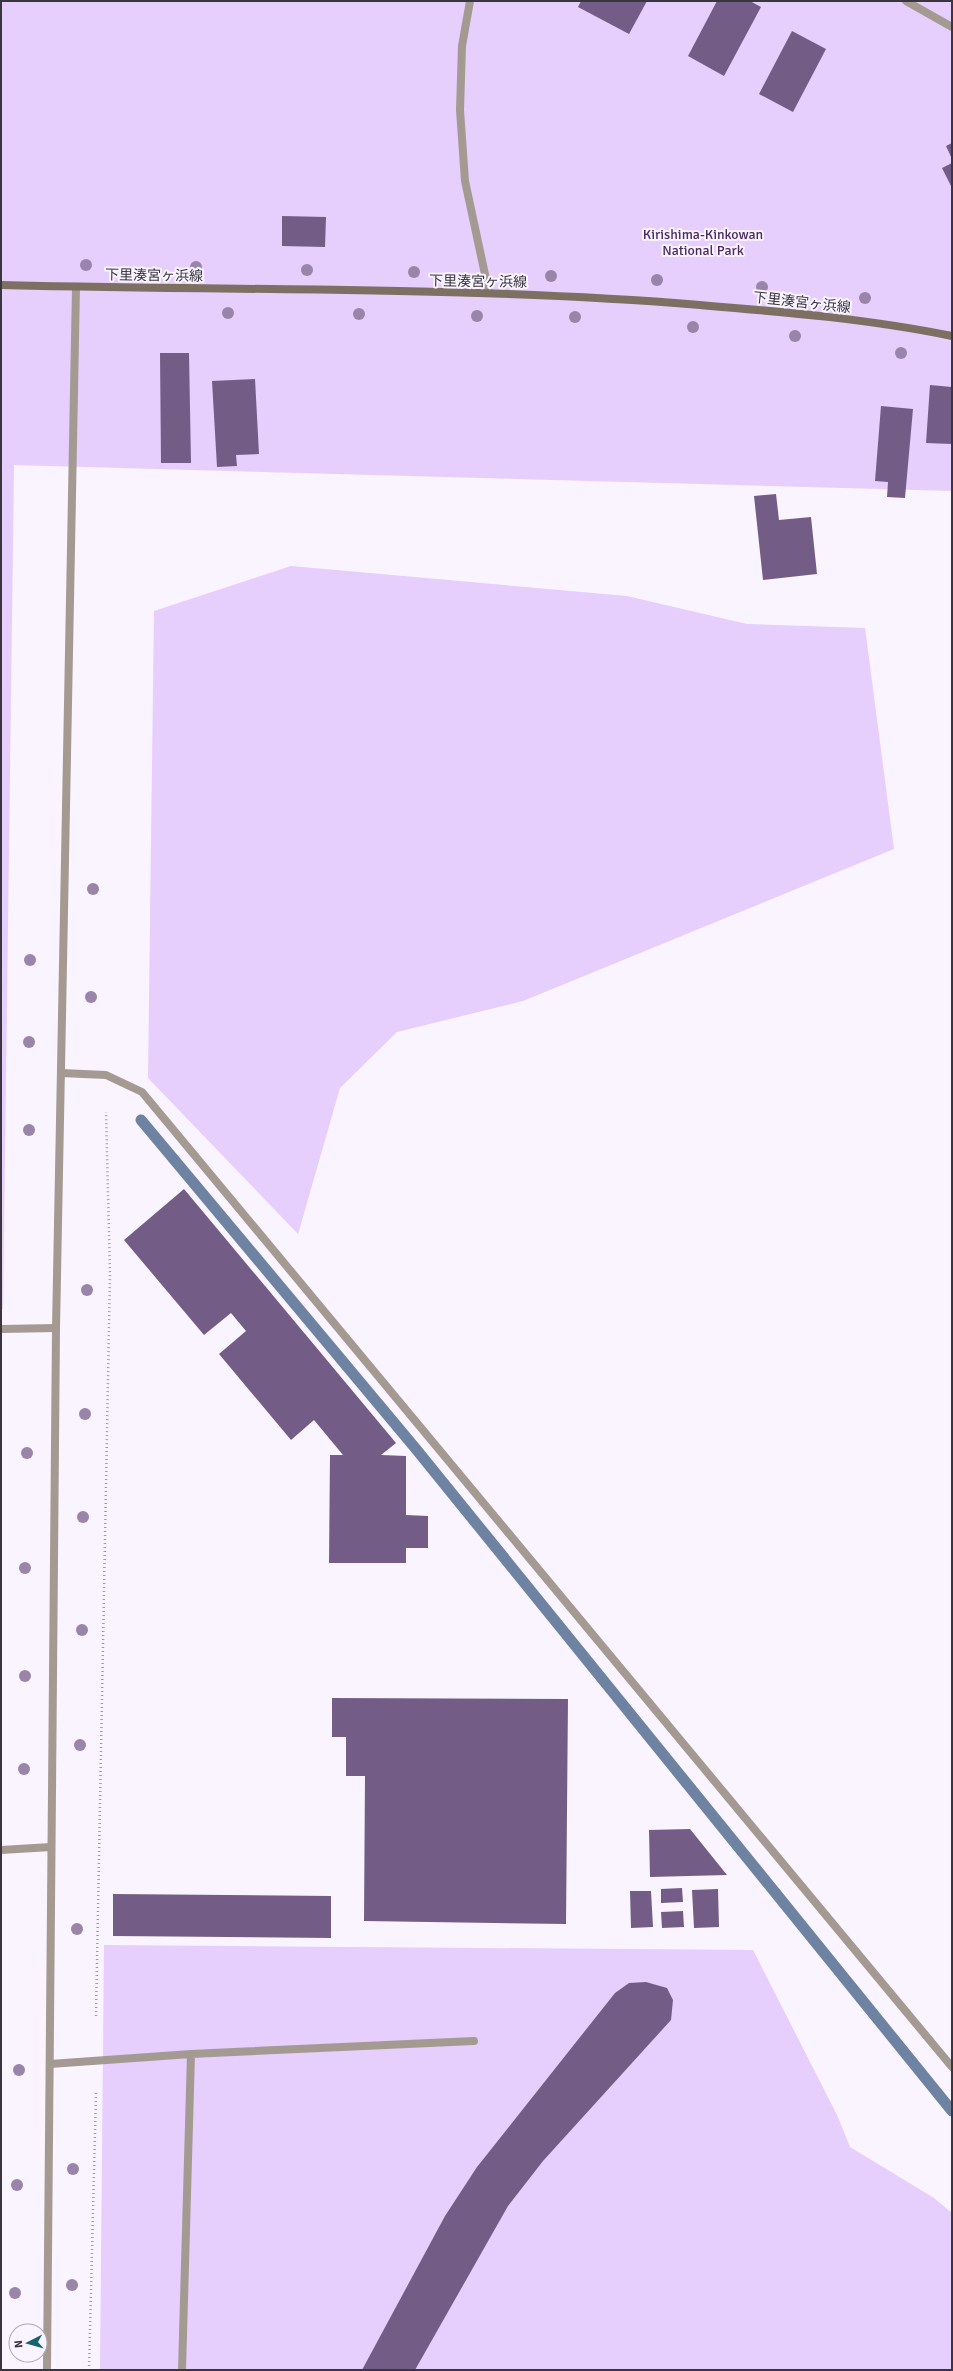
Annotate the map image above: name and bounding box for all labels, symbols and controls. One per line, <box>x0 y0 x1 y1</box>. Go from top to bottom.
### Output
park label: Kirishima-Kinkowan National Park <box>643 226 763 259</box>
street label: 下里湊宮ヶ浜線 <box>105 266 203 285</box>
street label: 下里湊宮ヶ浜線 <box>429 272 527 291</box>
street label: 下里湊宮ヶ浜線 <box>752 289 852 316</box>
north arrow <box>8 2323 48 2363</box>
text: N <box>12 2340 25 2348</box>

